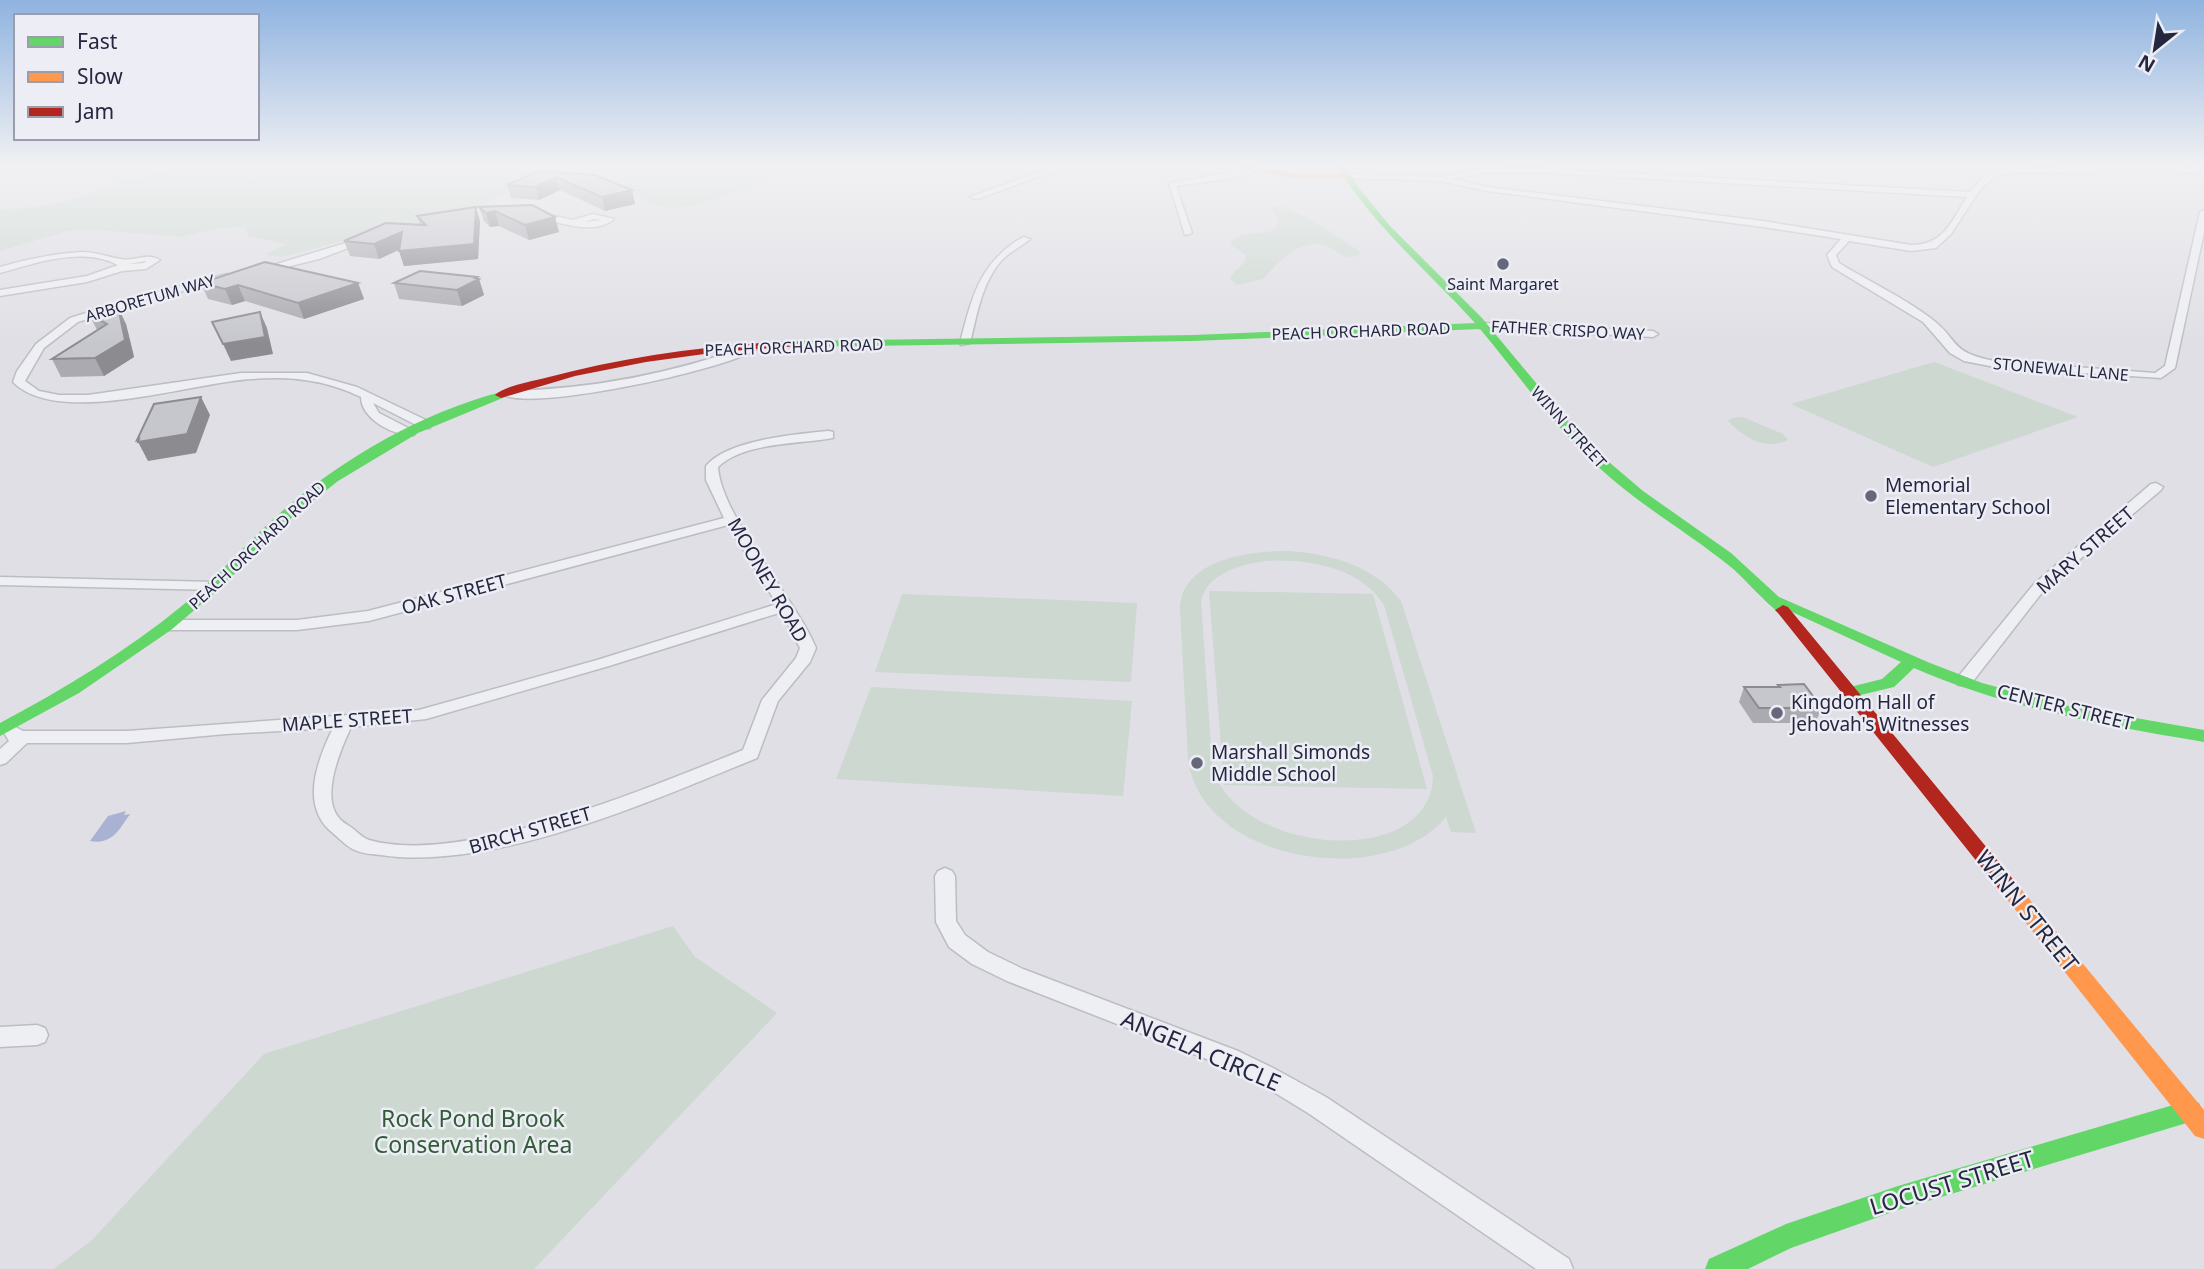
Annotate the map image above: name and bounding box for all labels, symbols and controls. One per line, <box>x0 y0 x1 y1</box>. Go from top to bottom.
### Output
legend <box>14 14 259 140</box>
north arrow <box>2120 14 2190 84</box>
text: Fast <box>77 27 118 55</box>
text: N <box>2133 49 2160 79</box>
text: Slow <box>77 62 123 90</box>
text: Jam <box>75 97 114 125</box>
marker: Saint Margaret <box>1495 256 1511 272</box>
street label: ARBORETUM WAY <box>83 269 218 327</box>
place label: Saint Margaret <box>1447 273 1559 295</box>
street label: FATHER CRISPO WAY <box>1491 315 1646 345</box>
street label: PEACH ORCHARD ROAD <box>1271 317 1451 345</box>
street label: PEACH ORCHARD ROAD <box>704 333 884 361</box>
street label: STONEWALL LANE <box>1992 352 2130 386</box>
street label: WINN STREET <box>1526 381 1612 473</box>
place label: Memorial Elementary School <box>1885 472 2051 520</box>
street label: PEACH ORCHARD ROAD <box>184 476 330 614</box>
marker: Memorial Elementary School <box>1863 488 1879 504</box>
street label: MARY STREET <box>2031 500 2140 600</box>
street label: MOONEY ROAD <box>722 513 814 647</box>
street label: OAK STREET <box>399 567 510 621</box>
street label: CENTER STREET <box>1994 678 2136 737</box>
place label: Kingdom Hall of Jehovah's Witnesses <box>1789 689 1969 737</box>
street label: MAPLE STREET <box>281 702 414 738</box>
marker: Kingdom Hall of Jehovah's Witnesses <box>1769 705 1785 721</box>
place label: Marshall Simonds Middle School <box>1211 739 1370 787</box>
marker: Marshall Simonds Middle School <box>1189 755 1205 771</box>
street label: BIRCH STREET <box>466 800 595 860</box>
street label: WINN STREET <box>1969 843 2087 978</box>
street label: ANGELA CIRCLE <box>1117 1002 1286 1098</box>
park label: Rock Pond Brook Conservation Area <box>374 1102 572 1160</box>
street label: LOCUST STREET <box>1866 1142 2038 1222</box>

